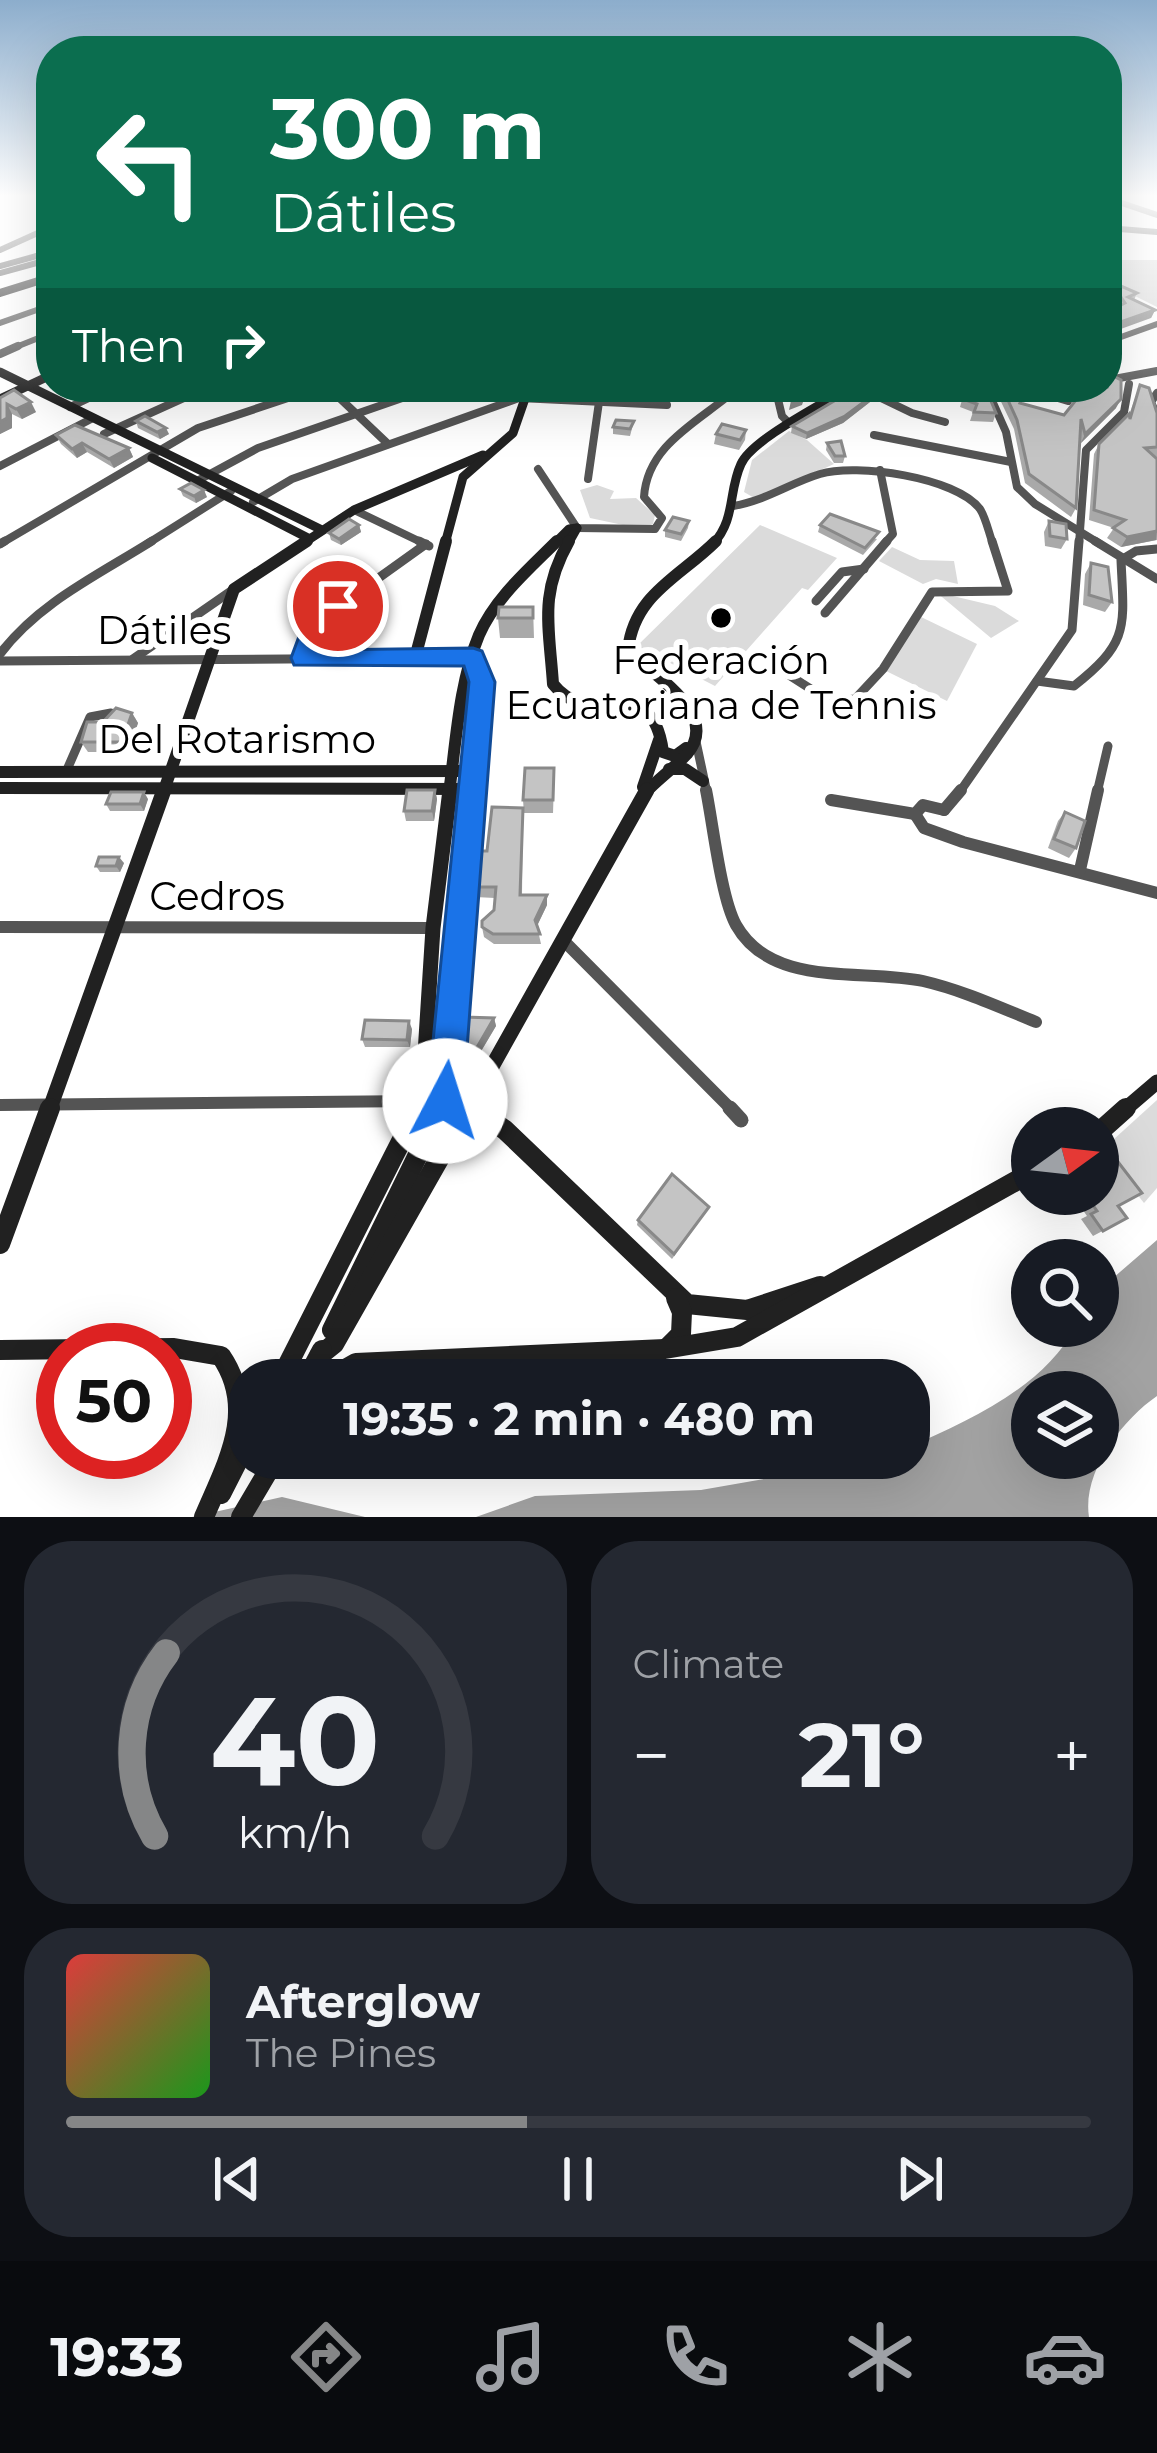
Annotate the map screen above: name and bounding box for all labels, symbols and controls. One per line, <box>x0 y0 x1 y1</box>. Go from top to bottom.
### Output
text: 300 m <box>270 78 546 180</box>
icon: left <box>72 84 228 240</box>
text: Dátiles <box>270 180 456 246</box>
icon: right <box>210 312 276 378</box>
text: Then <box>72 318 186 373</box>
pin <box>287 555 389 657</box>
icon: arrive <box>305 573 371 639</box>
marker: Federación Ecuatoriana de Tennis <box>708 605 734 631</box>
street label: Dátiles <box>97 606 231 654</box>
place label: Federación Ecuatoriana de Tennis <box>505 636 937 729</box>
street label: Del Rotarismo <box>98 715 376 763</box>
street label: Cedros <box>149 872 285 920</box>
position arrow <box>382 1038 508 1164</box>
north arrow <box>1011 1107 1119 1215</box>
map controls <box>1011 1107 1119 1479</box>
button: search <box>1011 1239 1119 1347</box>
speed limit sign: 50 <box>36 1323 192 1479</box>
button: layers <box>1011 1371 1119 1479</box>
text: 19:35 · 2 min · 480 m <box>343 1391 815 1446</box>
text: Climate <box>633 1640 784 1688</box>
text: 40 <box>210 1664 381 1816</box>
text: 21° <box>799 1700 925 1810</box>
text: − <box>633 1715 670 1796</box>
text: + <box>1053 1715 1091 1796</box>
text: km/h <box>238 1805 352 1858</box>
text: Afterglow <box>246 1974 480 2029</box>
text: The Pines <box>246 2029 436 2077</box>
icon: previous <box>204 2146 270 2212</box>
icon: pause <box>545 2146 611 2212</box>
icon: next <box>887 2146 953 2212</box>
icon: directions <box>284 2315 368 2399</box>
icon: music <box>469 2315 553 2399</box>
icon: phone <box>653 2315 737 2399</box>
icon: climate <box>838 2315 922 2399</box>
icon: car <box>1023 2315 1107 2399</box>
text: 19:33 <box>50 2324 184 2390</box>

